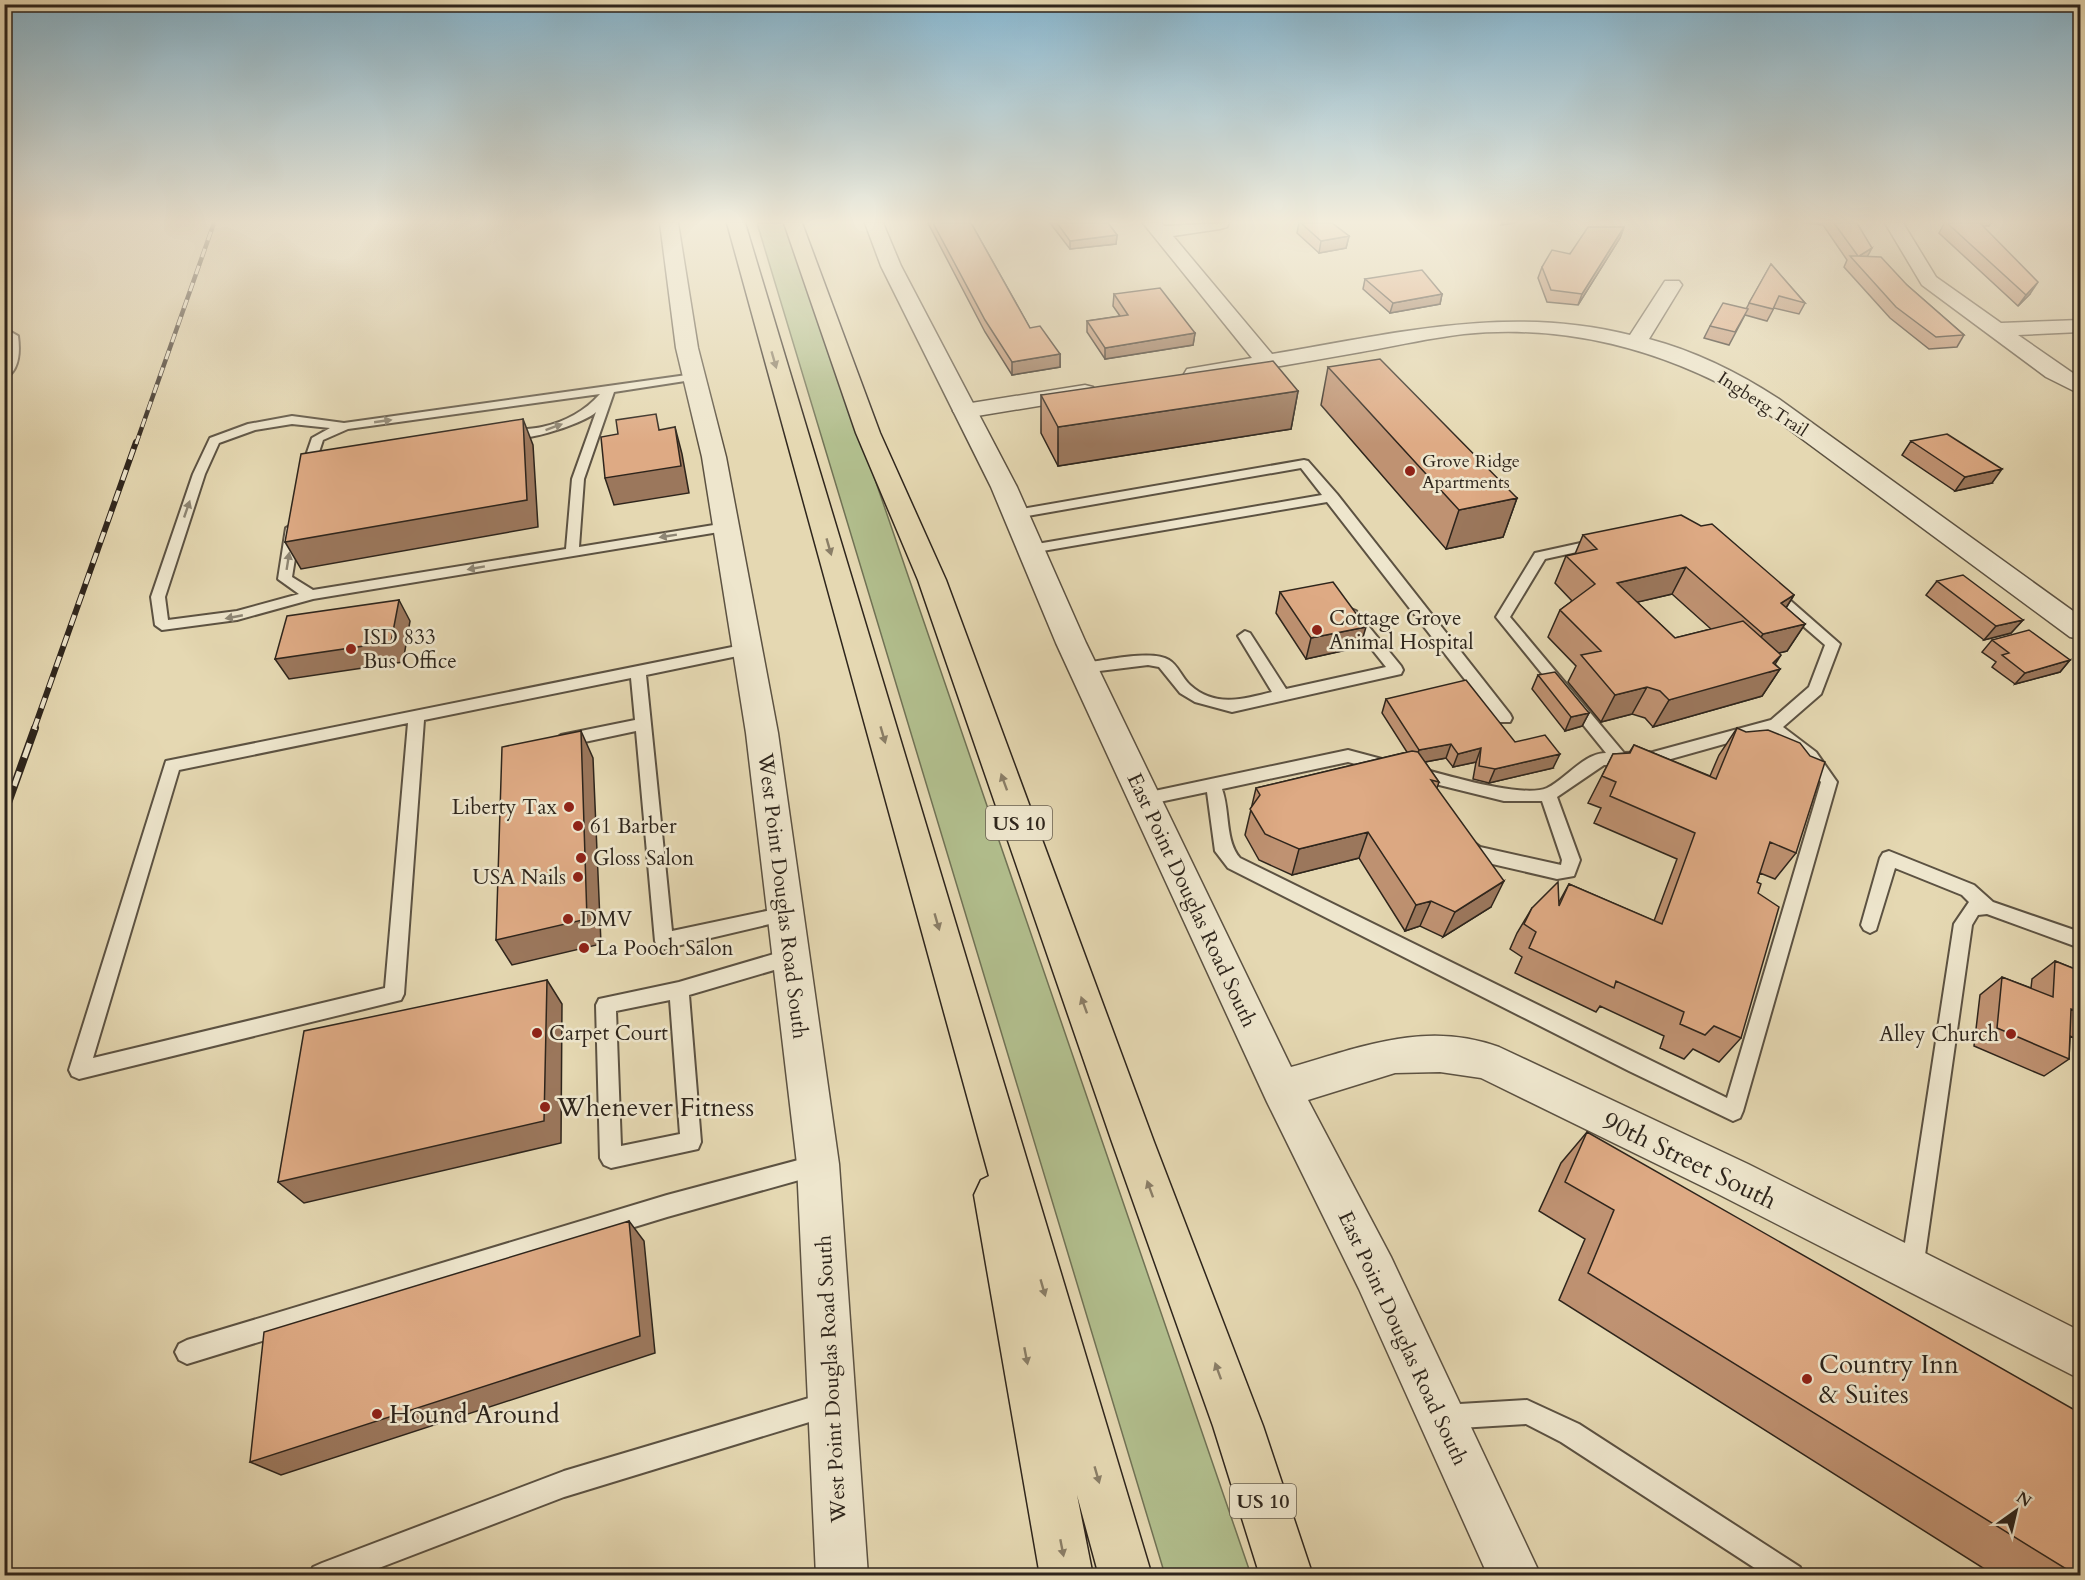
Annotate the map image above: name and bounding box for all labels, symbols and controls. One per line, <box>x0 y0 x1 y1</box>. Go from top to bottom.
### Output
one-way arrow <box>770 351 779 369</box>
street label: Ingberg Trail <box>1713 366 1813 443</box>
one-way arrow <box>374 416 393 425</box>
one-way arrow <box>545 421 563 431</box>
place label: Grove Ridge Apartments <box>1422 449 1520 495</box>
marker: Grove Ridge Apartments <box>1403 464 1417 478</box>
one-way arrow <box>183 500 193 518</box>
one-way arrow <box>658 532 677 541</box>
one-way arrow <box>825 538 834 556</box>
one-way arrow <box>284 551 293 570</box>
one-way arrow <box>466 564 485 573</box>
place label: Cottage Grove Animal Hospital <box>1329 604 1474 657</box>
one-way arrow <box>225 613 244 622</box>
place label: ISD 833 Bus Office <box>363 623 457 676</box>
marker: Cottage Grove Animal Hospital <box>1310 623 1324 637</box>
marker: ISD 833 Bus Office <box>344 642 358 656</box>
one-way arrow <box>879 726 888 744</box>
street label: West Point Douglas Road South <box>750 750 815 1041</box>
street label: East Point Douglas Road South <box>1120 768 1263 1032</box>
one-way arrow <box>998 773 1008 791</box>
place label: Liberty Tax <box>452 793 558 822</box>
marker: Liberty Tax <box>562 800 576 814</box>
road number: US 10 <box>986 806 1052 840</box>
place label: 61 Barber <box>590 812 677 841</box>
marker: 61 Barber <box>571 819 585 833</box>
place label: Gloss Salon <box>593 844 694 873</box>
marker: Gloss Salon <box>574 851 588 865</box>
place label: USA Nails <box>472 863 566 892</box>
marker: USA Nails <box>571 870 585 884</box>
place label: DMV <box>580 905 633 934</box>
marker: DMV <box>561 912 575 926</box>
one-way arrow <box>933 913 942 931</box>
place label: La Pooch Salon <box>596 934 734 963</box>
marker: La Pooch Salon <box>577 941 591 955</box>
one-way arrow <box>1078 996 1088 1014</box>
place label: Carpet Court <box>549 1019 668 1048</box>
place label: Alley Church <box>1879 1020 1999 1049</box>
marker: Carpet Court <box>530 1026 544 1040</box>
marker: Alley Church <box>2004 1027 2018 1041</box>
place label: Whenever Fitness <box>556 1090 754 1125</box>
marker: Whenever Fitness <box>538 1100 552 1114</box>
street label: 90th Street South <box>1597 1103 1783 1218</box>
one-way arrow <box>1145 1179 1155 1197</box>
street label: East Point Douglas Road South <box>1331 1206 1474 1470</box>
street label: West Point Douglas Road South <box>809 1234 854 1525</box>
one-way arrow <box>1039 1279 1048 1297</box>
one-way arrow <box>1022 1347 1031 1366</box>
place label: Country Inn & Suites <box>1819 1347 1959 1412</box>
one-way arrow <box>1212 1362 1222 1380</box>
marker: Country Inn & Suites <box>1800 1372 1814 1386</box>
place label: Hound Around <box>389 1397 560 1432</box>
marker: Hound Around <box>370 1407 384 1421</box>
one-way arrow <box>1093 1466 1102 1484</box>
north arrow <box>1986 1481 2046 1541</box>
road number: US 10 <box>1230 1484 1296 1518</box>
text: N <box>2012 1486 2036 1512</box>
one-way arrow <box>1058 1539 1067 1558</box>

